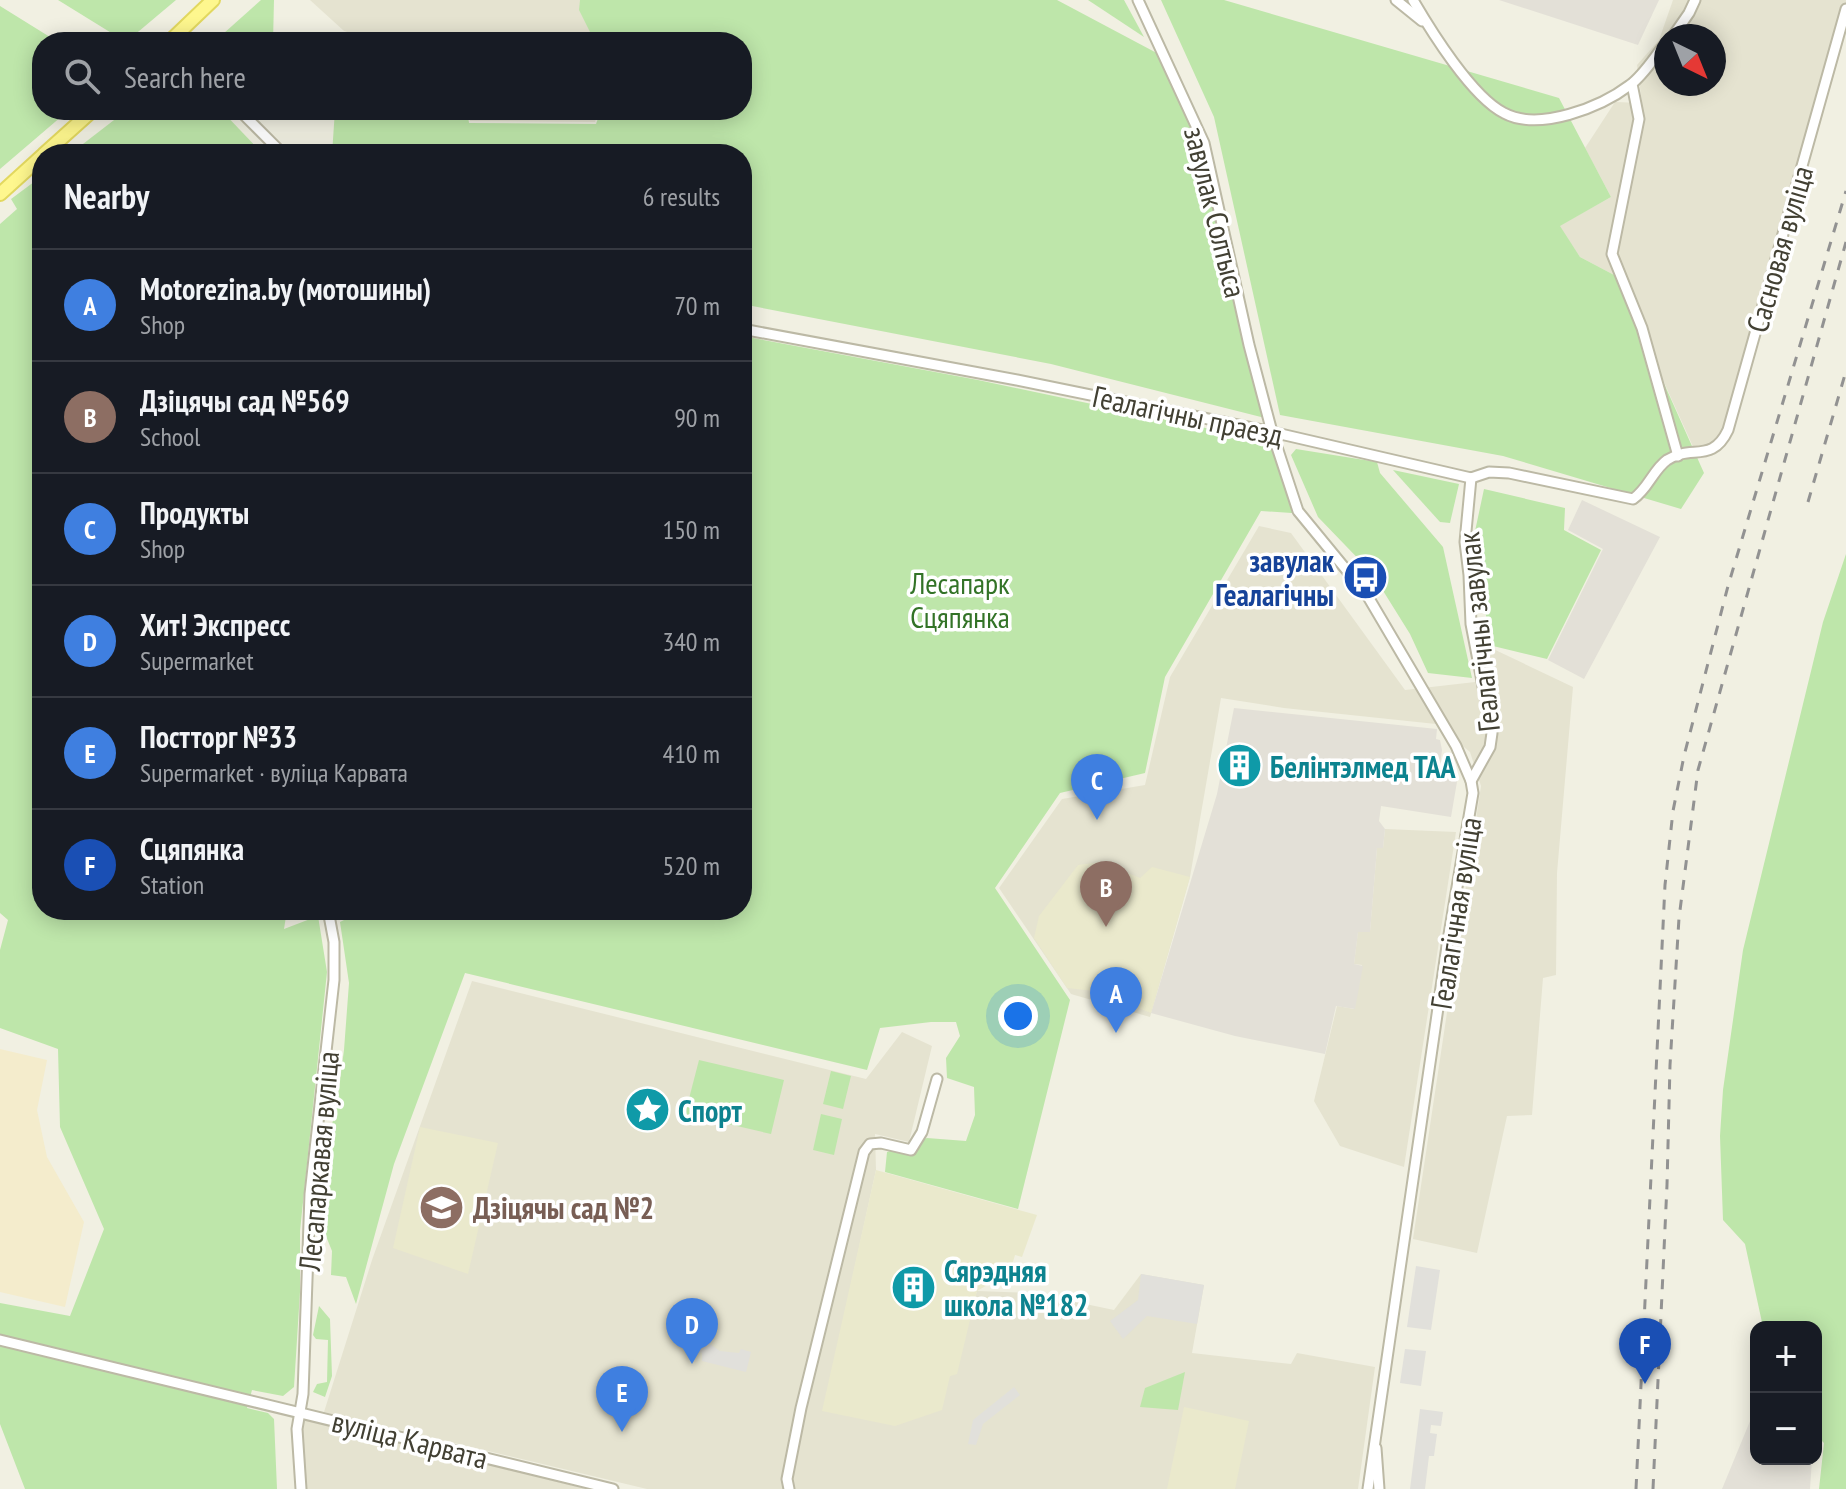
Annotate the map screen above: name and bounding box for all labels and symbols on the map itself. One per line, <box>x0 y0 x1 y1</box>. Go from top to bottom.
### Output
north arrow <box>1654 24 1726 96</box>
street label: завулак Солтыса <box>1176 123 1256 301</box>
street label: Сасновая вуліца <box>1737 161 1821 337</box>
street label: Геалагічны праезд <box>1089 376 1287 454</box>
street label: Геалагічны завулак <box>1448 530 1508 734</box>
place label: завулак Геалагічны <box>1215 541 1335 614</box>
bus stop icon: завулак Геалагічны <box>1341 553 1389 601</box>
park label: Лесапарк Сцяпянка <box>909 563 1010 636</box>
building icon: Белінтэлмед ТАА <box>1215 742 1263 790</box>
place label: Белінтэлмед ТАА <box>1270 747 1456 786</box>
pin: C <box>1071 754 1123 820</box>
street label: Геалагічная вуліца <box>1421 814 1489 1012</box>
pin: B <box>1080 861 1132 927</box>
pin: A <box>1090 967 1142 1033</box>
your location <box>998 996 1038 1036</box>
street label: Лесапаркавая вуліца <box>289 1049 347 1274</box>
place icon: Спорт <box>623 1086 671 1134</box>
place label: Спорт <box>678 1091 743 1130</box>
school or university icon: Дзіцячы сад №2 <box>418 1183 466 1231</box>
place label: Дзіцячы сад №2 <box>473 1188 654 1227</box>
place label: Сярэдняя школа №182 <box>944 1251 1088 1324</box>
building icon: Сярэдняя школа №182 <box>889 1263 937 1311</box>
pin: D <box>666 1298 718 1364</box>
pin: F <box>1619 1318 1671 1384</box>
pin: E <box>596 1366 648 1432</box>
street label: вуліца Карвата <box>328 1401 492 1477</box>

